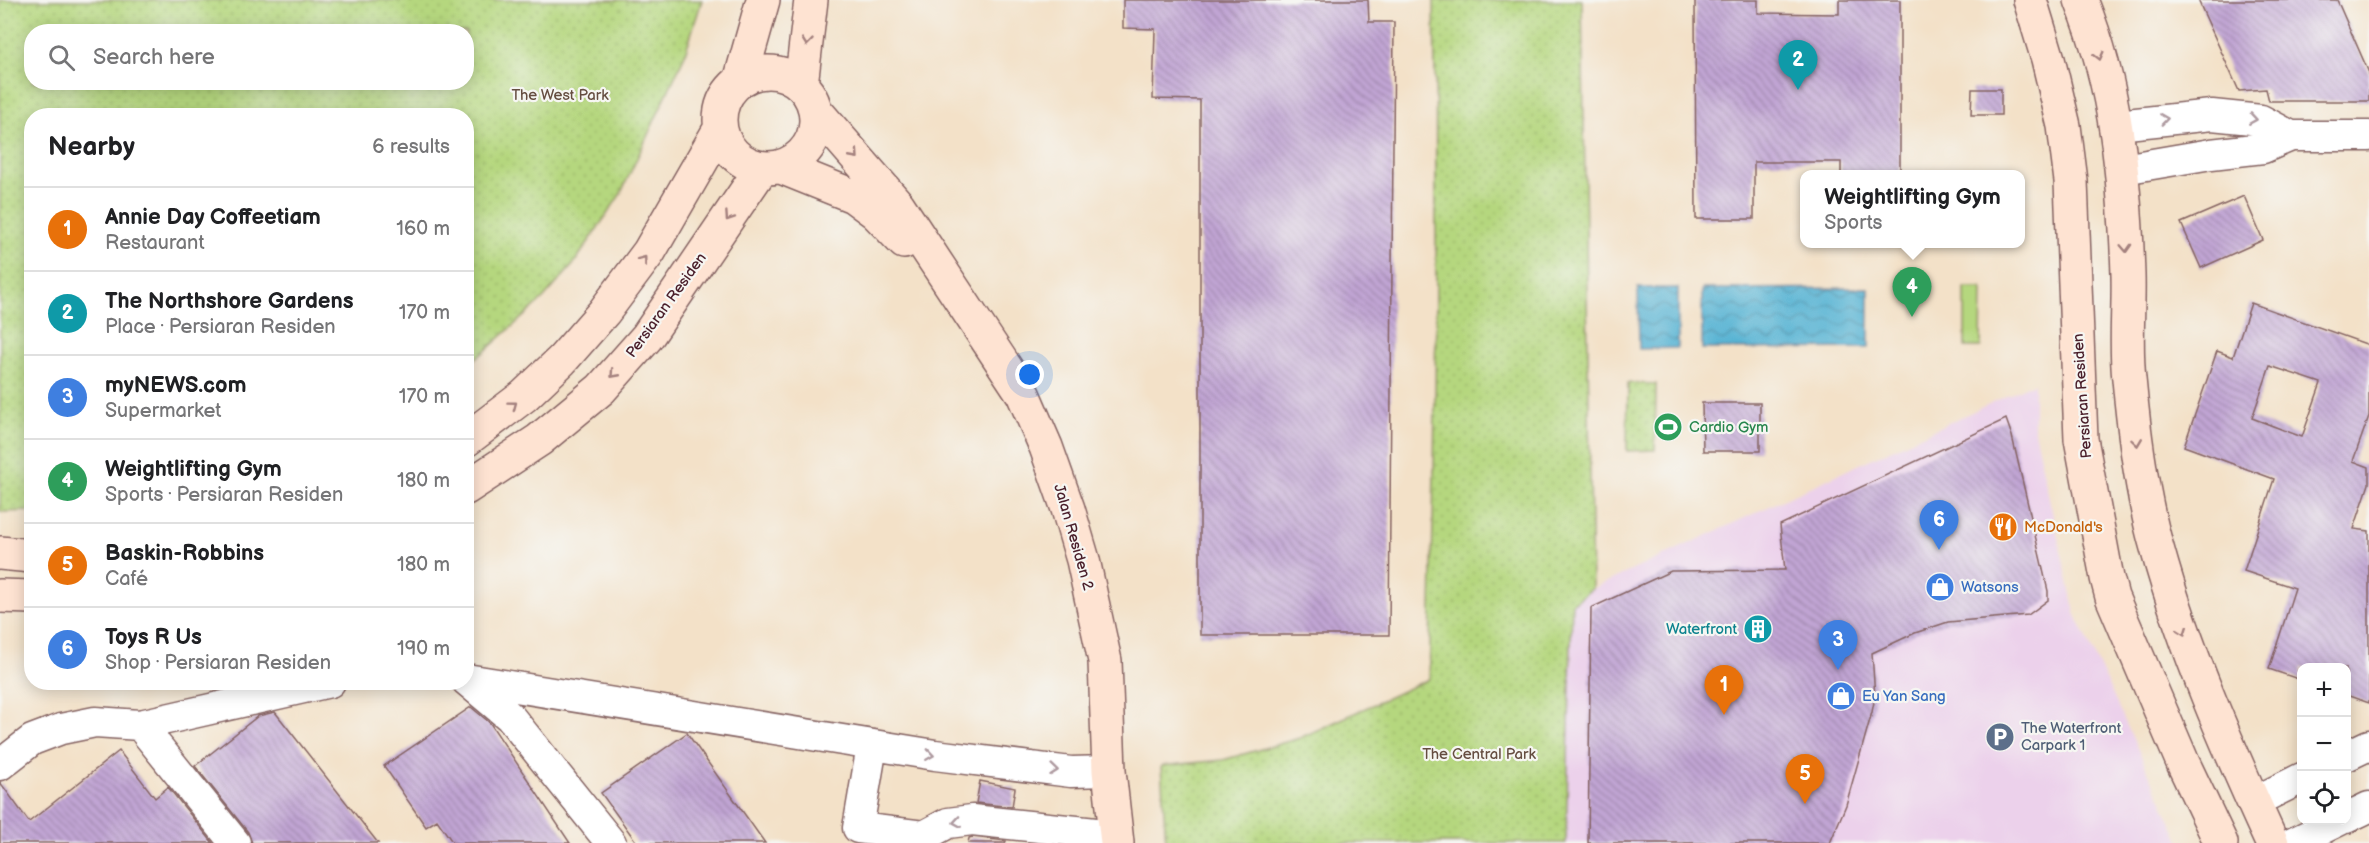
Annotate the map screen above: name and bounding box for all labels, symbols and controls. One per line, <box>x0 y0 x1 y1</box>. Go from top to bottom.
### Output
search box <box>24 24 474 90</box>
one-way arrow <box>801 38 814 47</box>
pin: 2 <box>1778 40 1818 90</box>
icon: search <box>45 41 78 74</box>
text: Search here <box>93 44 215 71</box>
one-way arrow <box>2092 50 2105 60</box>
park label: The West Park <box>511 86 609 105</box>
one-way arrow <box>2249 113 2258 125</box>
one-way arrow <box>2160 114 2169 126</box>
text: Nearby <box>48 132 135 163</box>
text: 6 results <box>372 135 450 159</box>
one-way arrow <box>848 148 859 159</box>
popup <box>1800 170 2025 248</box>
text: Weightlifting Gym <box>1824 184 2001 211</box>
text: Annie Day Coffeetiam <box>105 204 321 231</box>
one-way arrow <box>725 210 736 221</box>
text: Sports <box>1824 211 1883 235</box>
text: 1 <box>63 217 72 241</box>
text: 160 m <box>396 217 450 241</box>
text: Restaurant <box>105 231 205 255</box>
one-way arrow <box>2120 243 2133 252</box>
street label: Persiaran Residen <box>622 249 711 361</box>
one-way arrow <box>636 256 647 267</box>
pin: 4 <box>1892 268 1932 317</box>
text: The Northshore Gardens <box>105 288 354 315</box>
text: 2 <box>62 301 73 325</box>
text: 170 m <box>399 301 450 325</box>
text: Place · Persiaran Residen <box>105 315 336 339</box>
street label: Persiaran Residen <box>2069 333 2096 459</box>
your location <box>1015 360 1044 389</box>
one-way arrow <box>610 367 621 378</box>
text: myNEWS.com <box>105 372 246 399</box>
text: 3 <box>62 385 73 409</box>
text: 170 m <box>399 385 450 409</box>
text: Supermarket <box>105 399 221 423</box>
one-way arrow <box>507 401 518 412</box>
sports icon: Cardio Gym <box>1652 411 1684 443</box>
place label: Cardio Gym <box>1689 418 1768 437</box>
one-way arrow <box>2131 438 2143 447</box>
text: Weightlifting Gym <box>105 456 282 483</box>
text: 4 <box>62 469 73 493</box>
text: 180 m <box>397 469 450 493</box>
street label: Jalan Residen 2 <box>1049 482 1098 593</box>
text: Sports · Persiaran Residen <box>105 483 343 507</box>
pin: 6 <box>1920 500 1958 550</box>
restaurant icon: McDonald's <box>1987 511 2019 543</box>
place label: McDonald's <box>2024 518 2103 537</box>
text: Baskin-Robbins <box>105 540 264 567</box>
text: 5 <box>62 553 73 577</box>
text: 180 m <box>397 553 450 577</box>
text: Café <box>105 567 148 591</box>
shop icon: Watsons <box>1924 571 1956 603</box>
place label: Watsons <box>1961 578 2019 597</box>
building icon: Waterfront <box>1742 613 1774 645</box>
place label: Waterfront <box>1666 620 1737 639</box>
pin: 3 <box>1818 620 1858 670</box>
text: Toys R Us <box>105 624 202 651</box>
one-way arrow <box>2175 626 2188 636</box>
text: 6 <box>61 637 74 661</box>
text: 190 m <box>397 637 450 661</box>
text: Shop · Persiaran Residen <box>105 651 331 675</box>
map controls <box>2297 663 2351 825</box>
button: + <box>2297 663 2351 717</box>
pin: 1 <box>1704 666 1744 715</box>
shop icon: Eu Yan Sang <box>1825 680 1857 712</box>
place label: Eu Yan Sang <box>1862 687 1946 706</box>
button: − <box>2297 717 2351 771</box>
place label: The Waterfront Carpark 1 <box>2021 719 2122 755</box>
parking icon: The Waterfront Carpark 1 <box>1984 721 2016 753</box>
park label: The Central Park <box>1422 745 1536 764</box>
one-way arrow <box>925 748 934 760</box>
pin: 5 <box>1786 754 1824 804</box>
one-way arrow <box>1050 763 1059 776</box>
button: locate <box>2297 771 2351 825</box>
one-way arrow <box>953 815 962 827</box>

